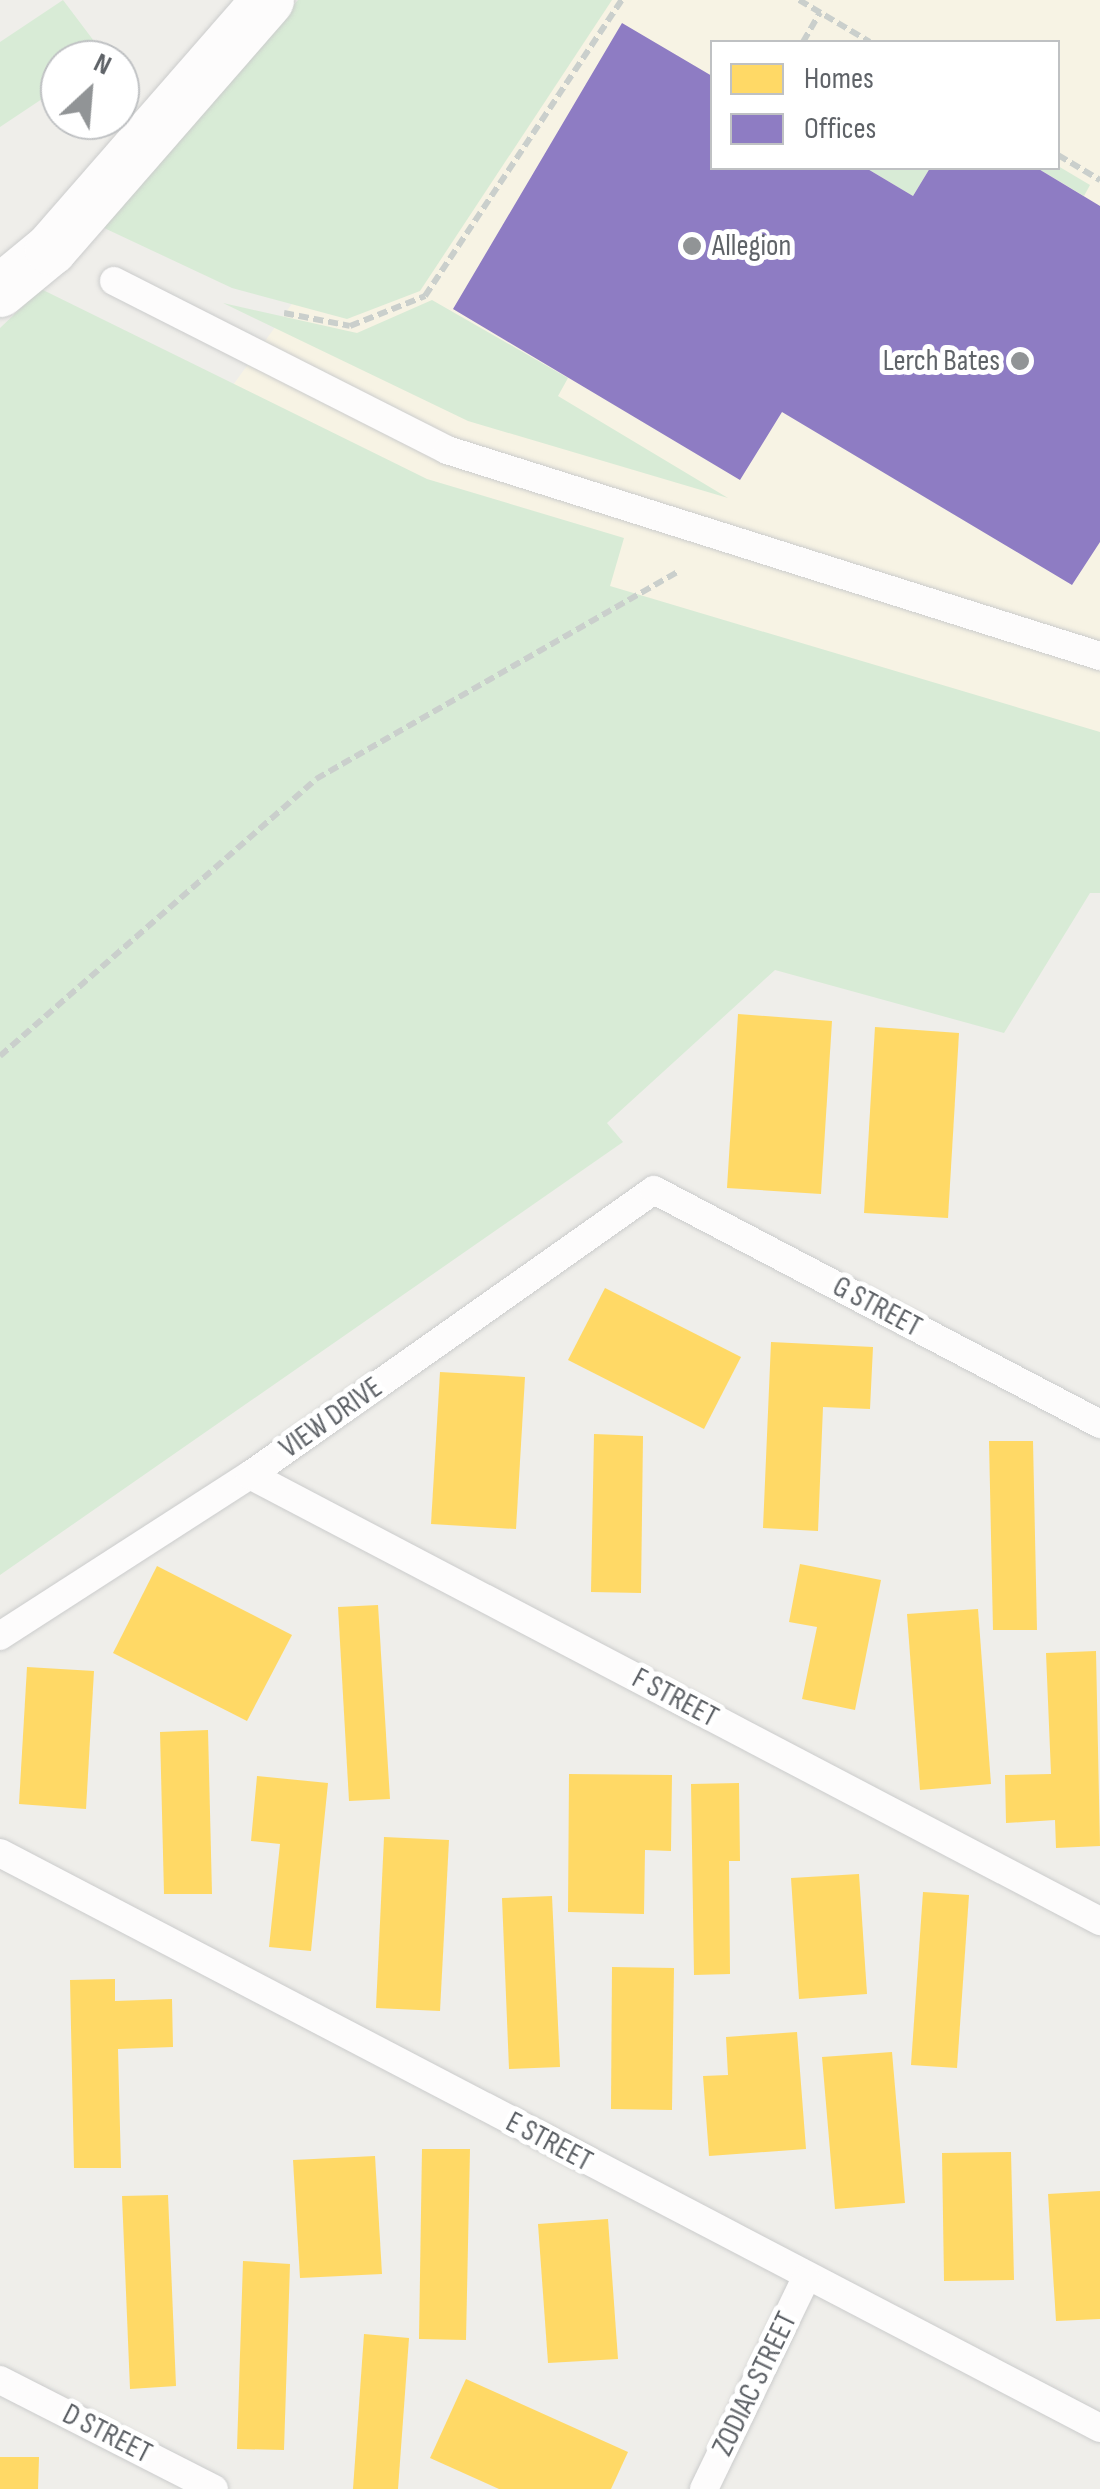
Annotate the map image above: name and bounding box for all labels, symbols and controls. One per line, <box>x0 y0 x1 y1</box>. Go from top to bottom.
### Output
north arrow <box>40 40 140 140</box>
legend <box>710 40 1060 170</box>
text: N <box>89 46 116 82</box>
text: Homes <box>804 61 874 97</box>
text: Offices <box>804 111 876 147</box>
place label: Allegion <box>712 228 791 264</box>
marker: Allegion <box>681 235 703 257</box>
place label: Lerch Bates <box>883 343 1000 379</box>
marker: Lerch Bates <box>1009 350 1031 372</box>
street label: G STREET <box>826 1269 928 1345</box>
street label: VIEW DRIVE <box>273 1370 389 1466</box>
street label: F STREET <box>626 1660 724 1736</box>
street label: E STREET <box>500 2104 598 2180</box>
street label: ZODIAC STREET <box>705 2306 805 2462</box>
street label: D STREET <box>56 2396 158 2472</box>

